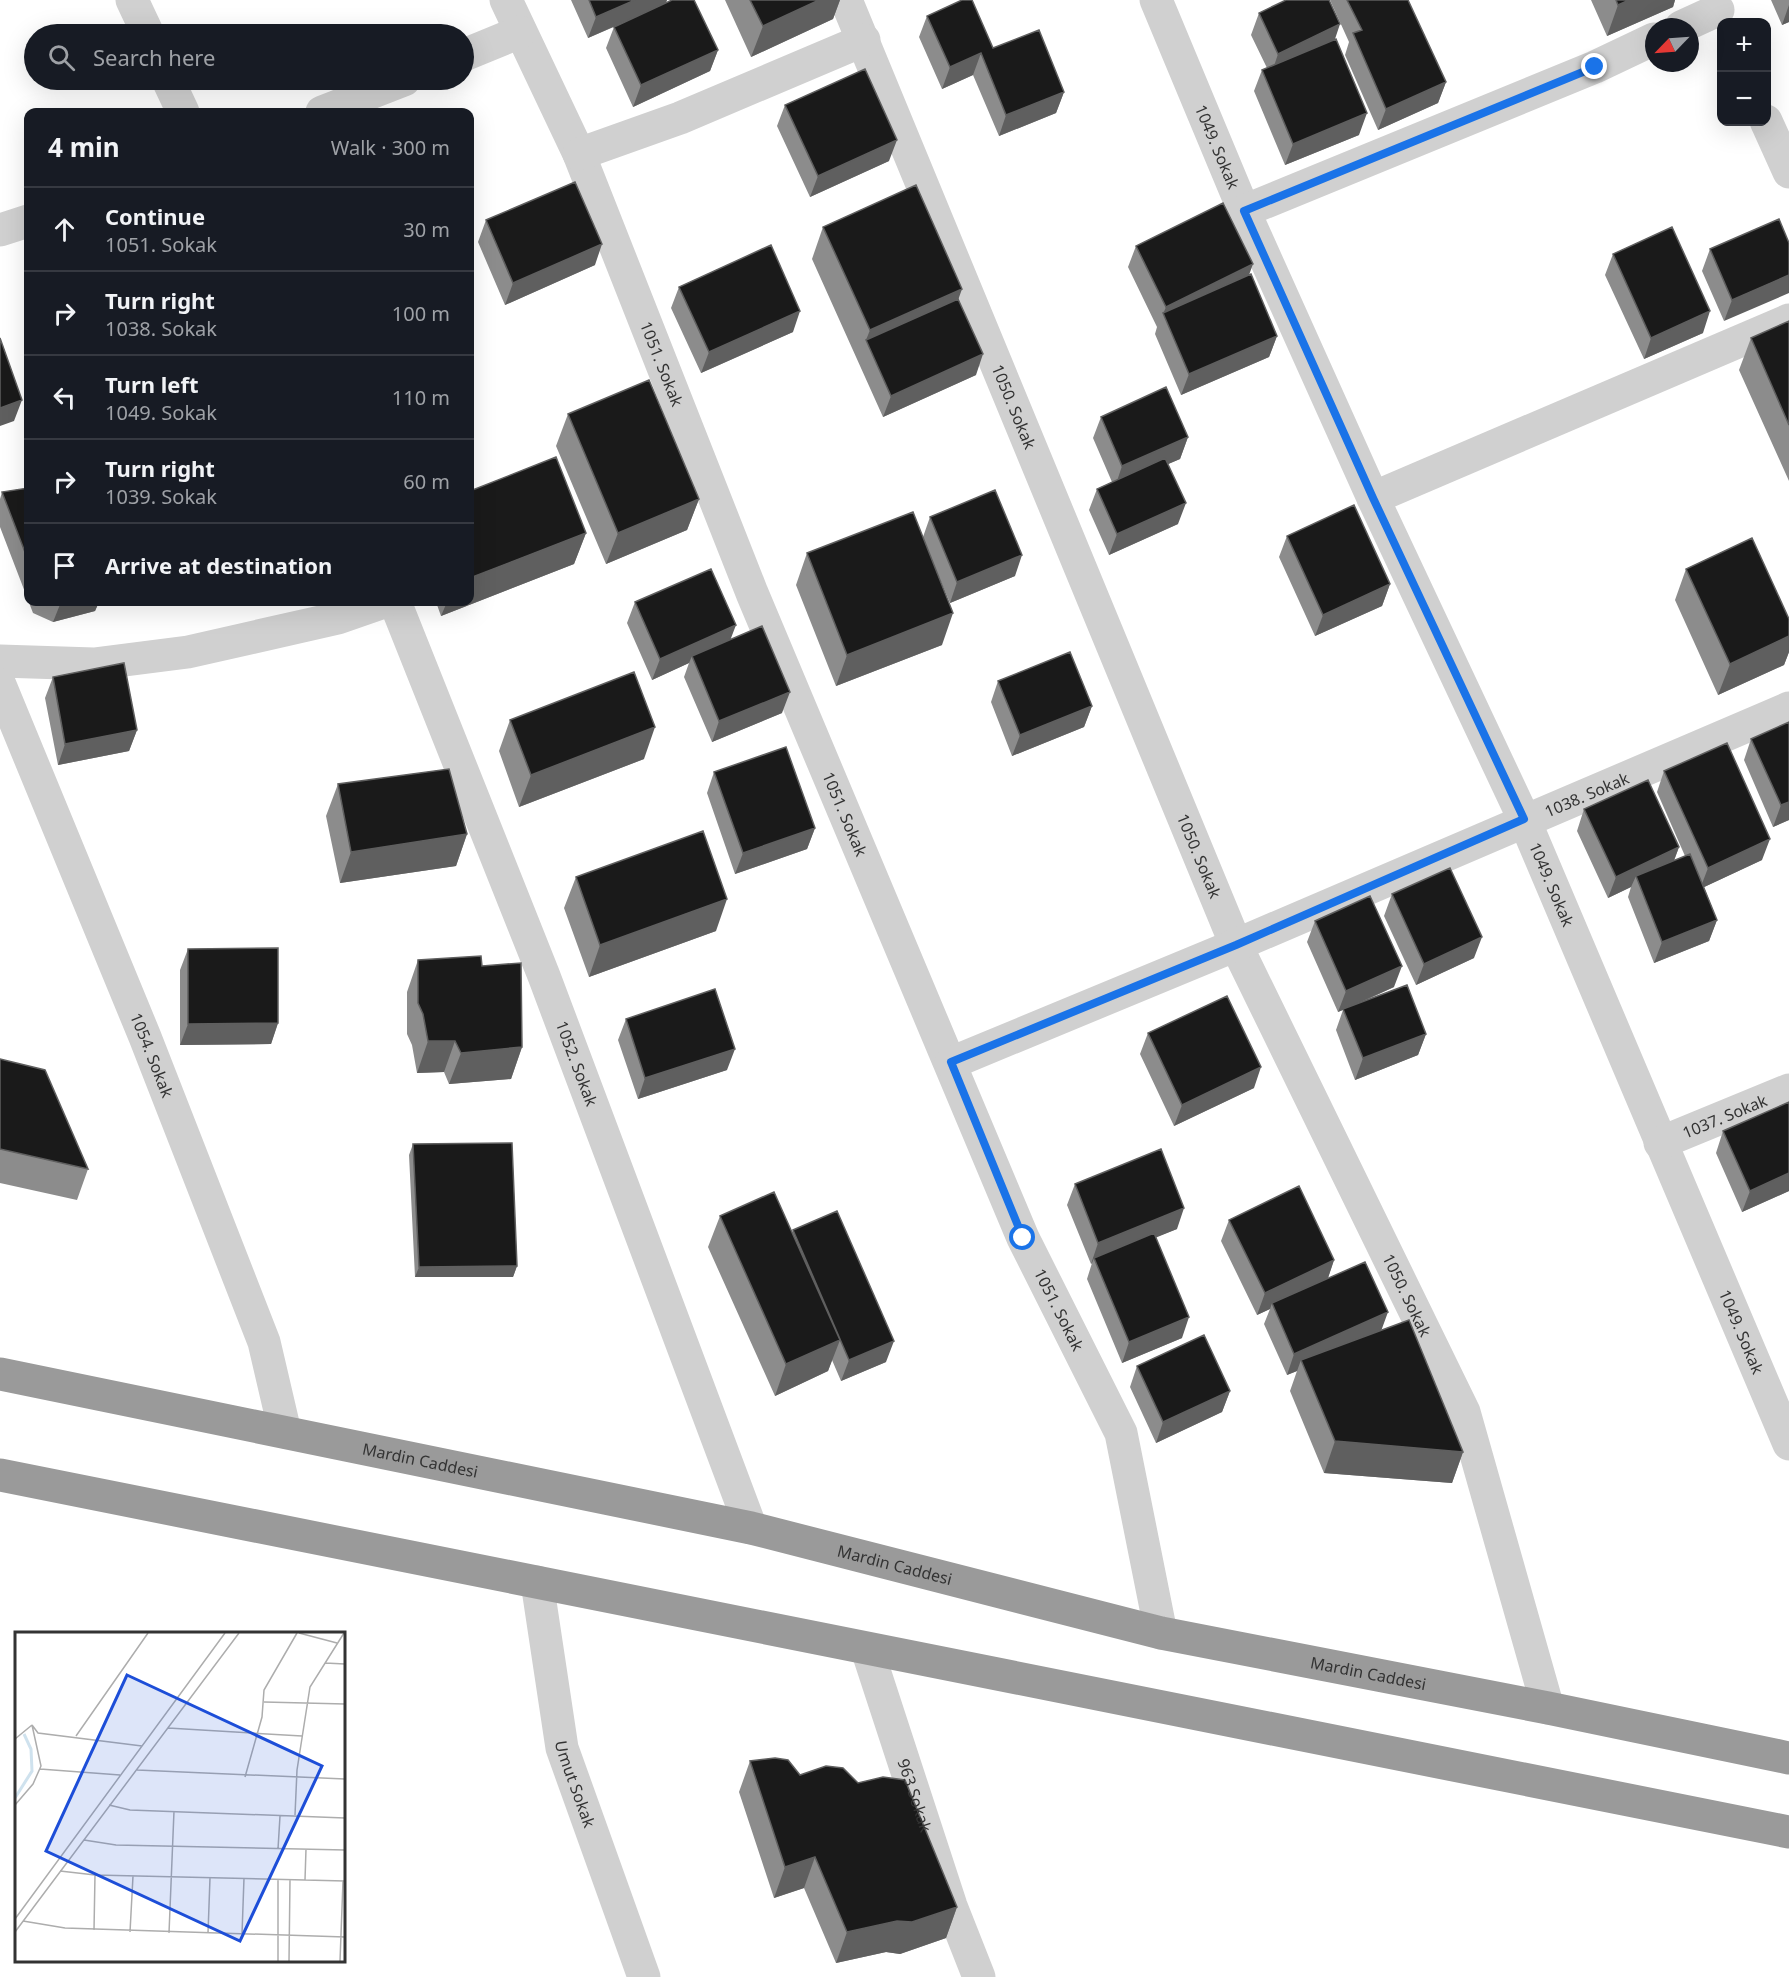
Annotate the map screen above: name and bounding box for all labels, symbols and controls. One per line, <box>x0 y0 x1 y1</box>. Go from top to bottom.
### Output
north arrow <box>1645 18 1699 72</box>
map controls <box>1717 18 1771 126</box>
button: + <box>1717 18 1771 72</box>
search box <box>24 24 474 90</box>
icon: search <box>45 41 78 74</box>
text: Search here <box>93 42 215 72</box>
route end <box>1581 53 1607 79</box>
button: − <box>1717 72 1771 126</box>
street label: 1049. Sokak <box>1190 101 1245 193</box>
text: 4 min <box>48 129 120 165</box>
text: Walk · 300 m <box>331 134 450 161</box>
text: Continue <box>105 201 205 231</box>
icon: ahead <box>48 213 81 246</box>
text: 30 m <box>403 216 450 243</box>
text: 1051. Sokak <box>105 231 217 258</box>
text: Turn right <box>105 285 215 315</box>
icon: right <box>48 297 81 330</box>
text: 100 m <box>392 300 450 327</box>
text: 1038. Sokak <box>105 315 217 342</box>
street label: 1051. Sokak <box>635 318 689 410</box>
street label: 1050. Sokak <box>987 361 1041 453</box>
text: Turn left <box>105 369 199 399</box>
icon: left <box>48 381 81 414</box>
text: 110 m <box>392 384 450 411</box>
text: 1049. Sokak <box>105 399 217 426</box>
text: Turn right <box>105 453 215 483</box>
icon: right <box>48 465 81 498</box>
text: 60 m <box>403 468 450 495</box>
text: 1039. Sokak <box>105 483 217 510</box>
icon: arrive <box>48 549 81 582</box>
text: Arrive at destination <box>105 550 332 580</box>
street label: 1038. Sokak <box>1541 767 1633 822</box>
street label: 1051. Sokak <box>817 768 873 860</box>
street label: 1050. Sokak <box>1172 810 1227 902</box>
street label: 1049. Sokak <box>1524 839 1580 930</box>
street label: 1054. Sokak <box>125 1009 179 1101</box>
street label: 1052. Sokak <box>551 1018 603 1110</box>
street label: 1037. Sokak <box>1679 1089 1771 1144</box>
route start <box>1009 1224 1035 1250</box>
street label: 1050. Sokak <box>1377 1250 1437 1341</box>
street label: 1051. Sokak <box>1029 1265 1089 1355</box>
street label: 1049. Sokak <box>1714 1286 1769 1378</box>
street label: Mardin Caddesi <box>361 1438 480 1483</box>
street label: Mardin Caddesi <box>835 1540 954 1590</box>
inset map <box>15 1632 345 1962</box>
street label: Mardin Caddesi <box>1309 1651 1428 1695</box>
street label: Umut Sokak <box>550 1739 601 1831</box>
street label: 963 Sokak <box>893 1756 937 1835</box>

